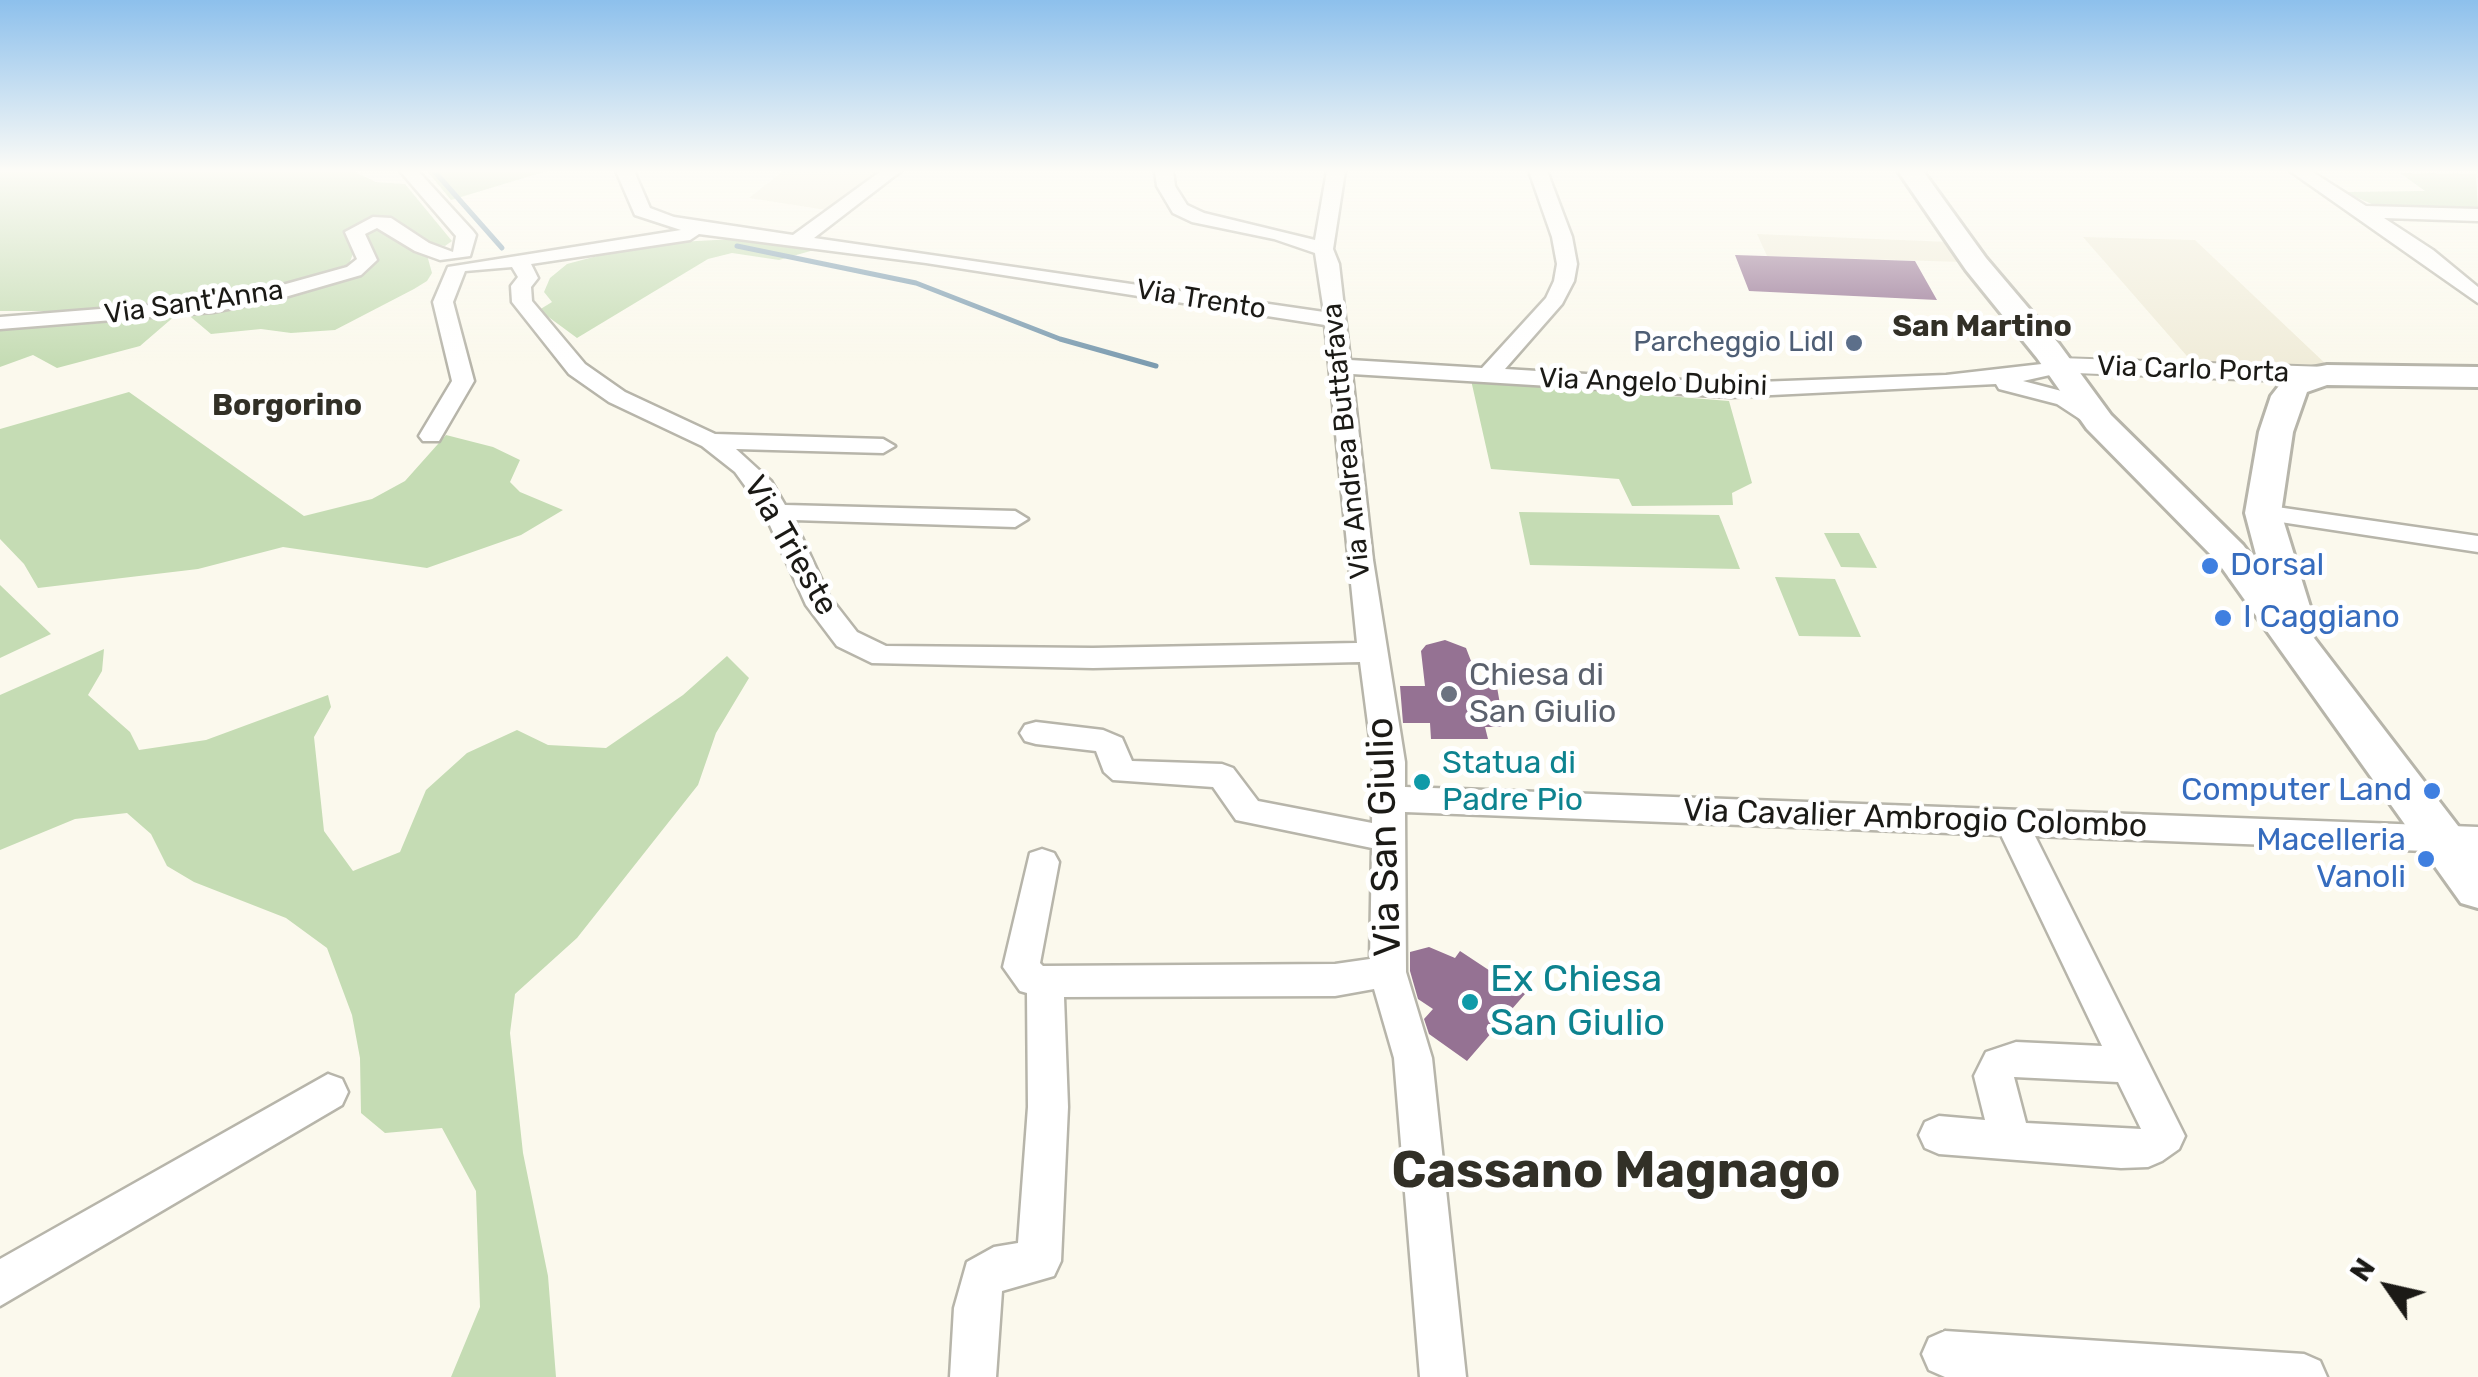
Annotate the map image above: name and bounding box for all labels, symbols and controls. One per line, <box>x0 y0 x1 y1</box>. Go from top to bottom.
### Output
street label: Via Trento <box>1134 273 1268 327</box>
street label: Via Sant'Anna <box>102 274 286 332</box>
street label: Via Andrea Buttafava <box>1316 301 1378 581</box>
district label: San Martino <box>1892 309 2072 345</box>
place label: Parcheggio Lidl <box>1633 326 1834 360</box>
marker: Parcheggio Lidl <box>1843 332 1865 354</box>
street label: Via Carlo Porta <box>2096 350 2290 390</box>
street label: Via Angelo Dubini <box>1538 362 1768 404</box>
district label: Borgorino <box>212 388 362 424</box>
street label: Via Trieste <box>735 469 845 623</box>
place label: Dorsal <box>2230 547 2324 585</box>
marker: Dorsal <box>2199 555 2221 577</box>
place label: I Caggiano <box>2243 599 2400 637</box>
marker: I Caggiano <box>2212 607 2234 629</box>
place label: Chiesa di San Giulio <box>1469 657 1616 732</box>
marker: Chiesa di San Giulio <box>1438 683 1460 705</box>
street label: Via San Giulio <box>1358 717 1412 957</box>
place label: Statua di Padre Pio <box>1442 745 1583 820</box>
marker: Statua di Padre Pio <box>1411 771 1433 793</box>
place label: Computer Land <box>2181 772 2412 810</box>
marker: Computer Land <box>2421 780 2443 802</box>
street label: Via Cavalier Ambrogio Colombo <box>1682 792 2148 846</box>
place label: Macelleria Vanoli <box>2256 822 2406 897</box>
marker: Macelleria Vanoli <box>2415 848 2437 870</box>
place label: Ex Chiesa San Giulio <box>1490 957 1665 1046</box>
marker: Ex Chiesa San Giulio <box>1459 991 1481 1013</box>
district label: Cassano Magnago <box>1391 1143 1841 1203</box>
north arrow <box>2338 1237 2438 1337</box>
text: N <box>2343 1252 2382 1288</box>

